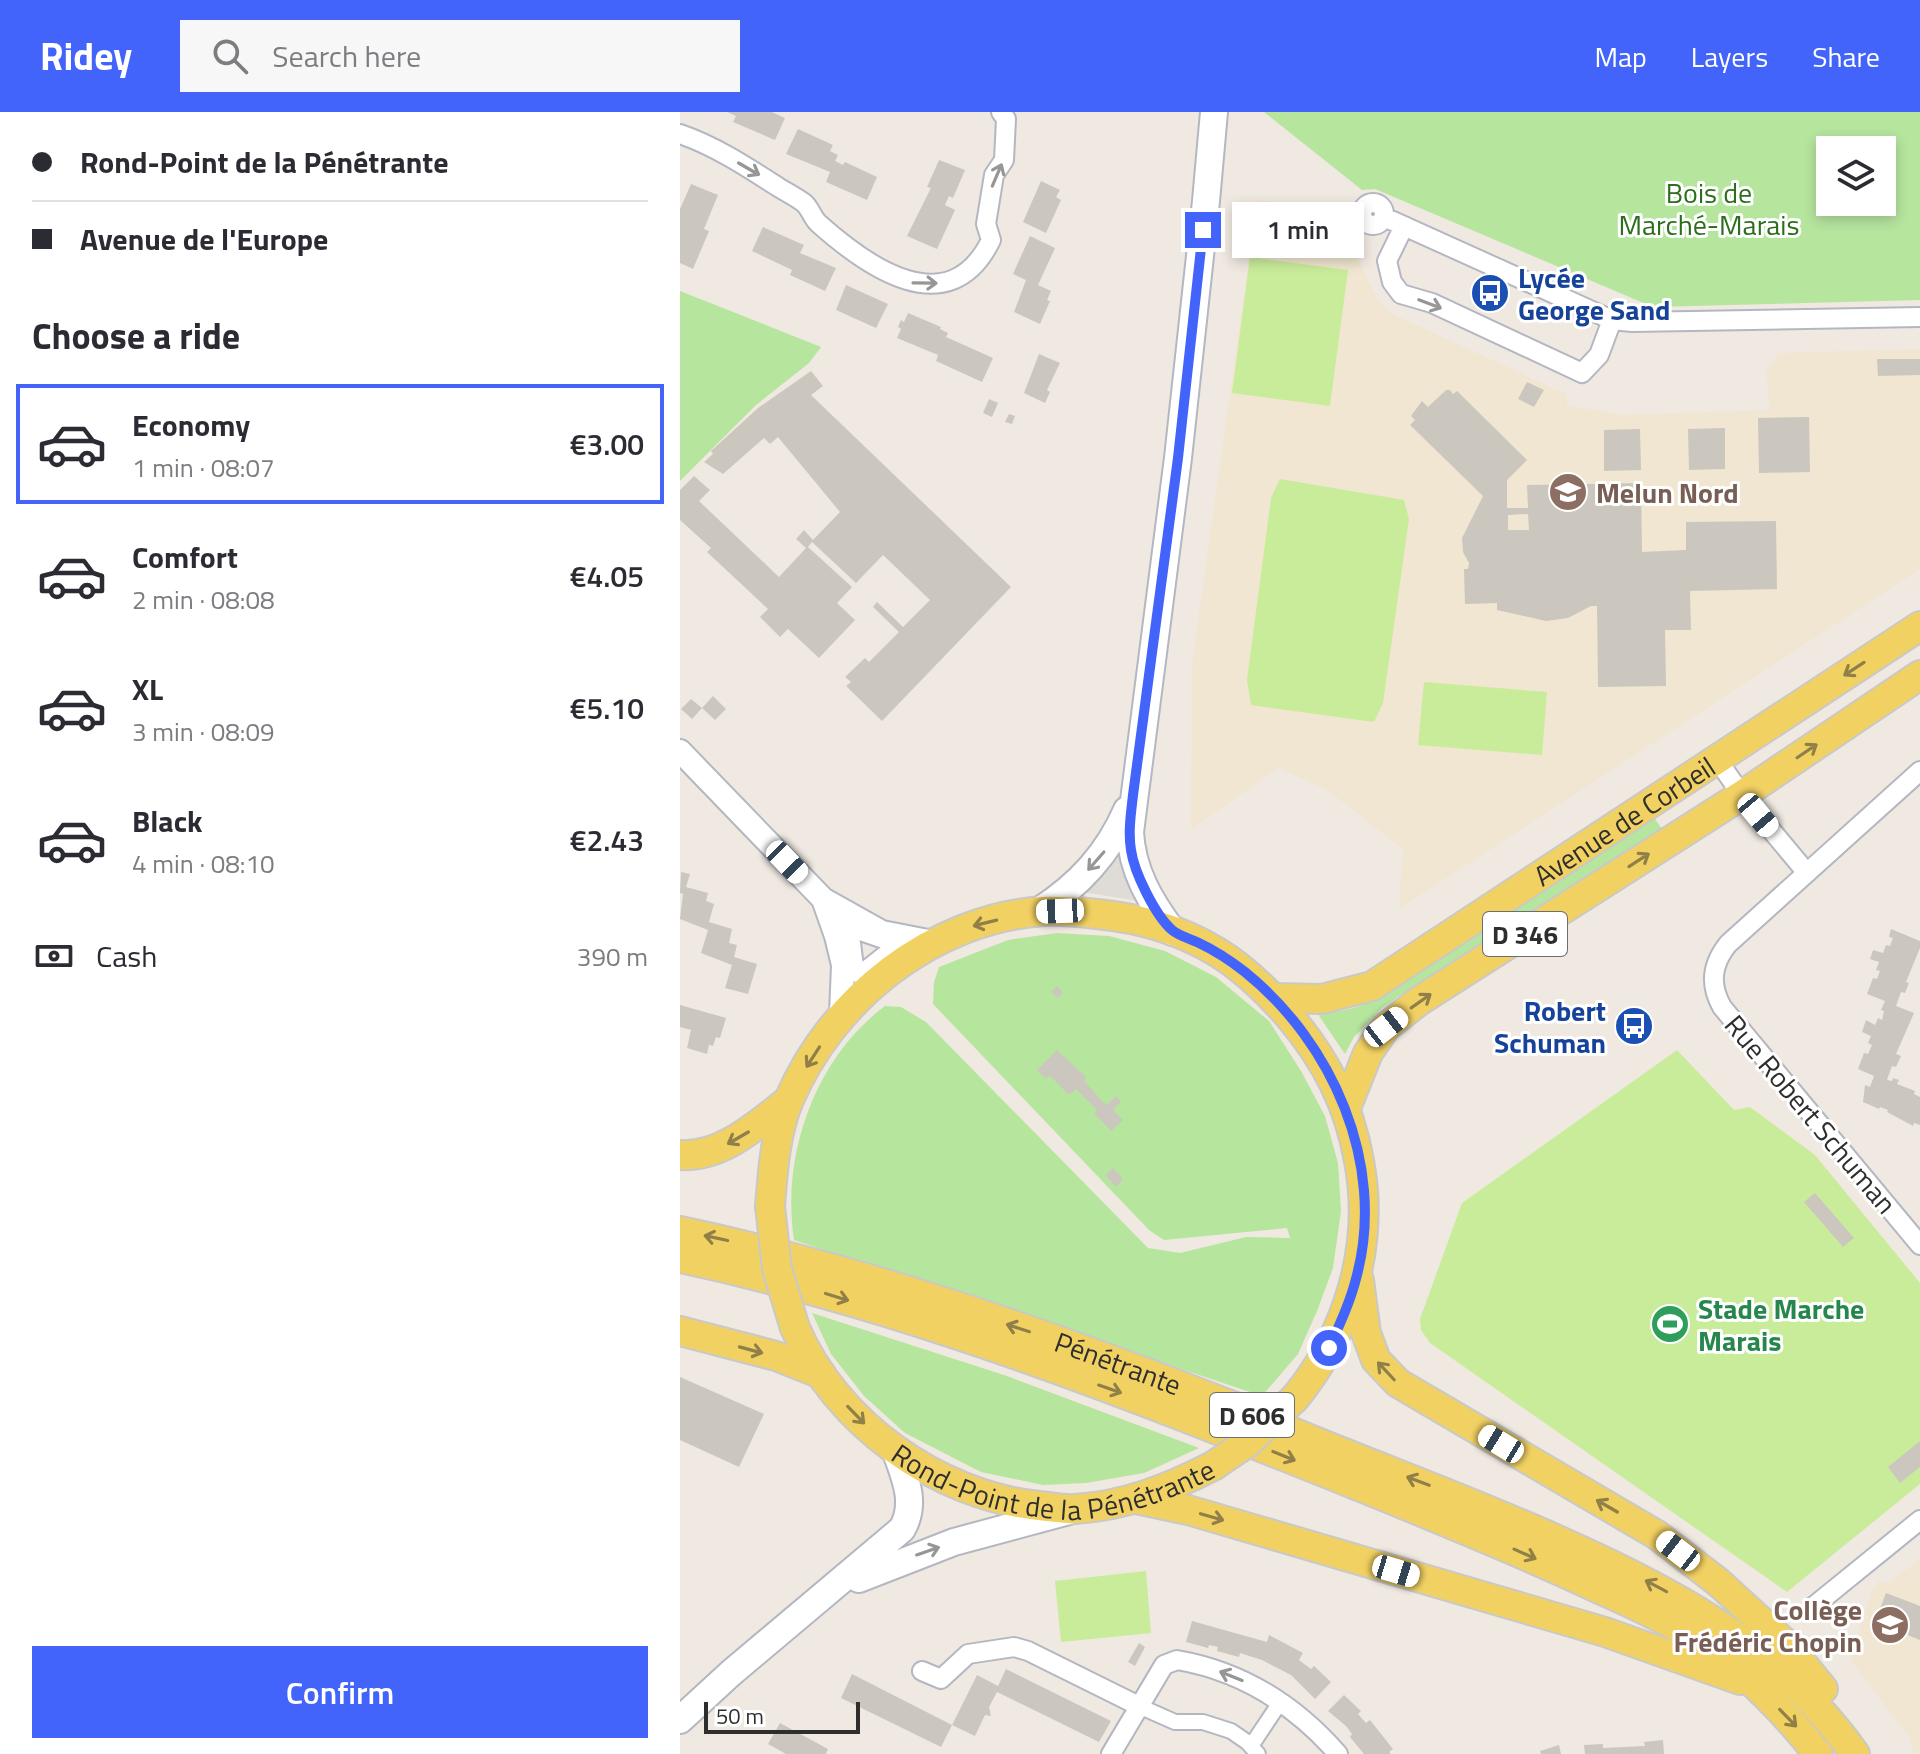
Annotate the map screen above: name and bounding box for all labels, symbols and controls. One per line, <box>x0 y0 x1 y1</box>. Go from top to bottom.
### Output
search box <box>180 20 740 92</box>
text: Ridey <box>40 27 132 85</box>
text: Search here <box>272 33 421 79</box>
icon: search <box>208 34 252 78</box>
text: Map <box>1594 35 1647 78</box>
text: Layers <box>1691 35 1768 78</box>
text: Share <box>1812 35 1880 78</box>
map controls <box>1816 136 1896 216</box>
button: layers <box>1816 136 1896 216</box>
text: Rond-Point de la Pénétrante <box>80 139 449 185</box>
one-way arrow <box>737 161 760 177</box>
one-way arrow <box>991 164 1005 188</box>
park label: Bois de Marché-Marais <box>1618 171 1800 246</box>
callout: 1 min <box>1231 202 1363 258</box>
text: 1 min <box>1267 210 1329 249</box>
route end <box>1185 212 1221 248</box>
text: Avenue de l'Europe <box>80 216 328 262</box>
place label: Lycée George Sand <box>1518 256 1671 331</box>
bus stop icon: Lycée George Sand <box>1469 272 1511 314</box>
one-way arrow <box>911 275 938 290</box>
one-way arrow <box>1417 298 1442 312</box>
text: Choose a ride <box>32 308 240 363</box>
text: Economy <box>132 402 250 448</box>
icon: car <box>36 408 108 480</box>
text: €3.00 <box>570 421 644 467</box>
text: 1 min · 08:07 <box>132 448 275 487</box>
school or university icon: Melun Nord <box>1547 471 1589 513</box>
place label: Melun Nord <box>1596 471 1739 514</box>
text: Comfort <box>132 534 238 580</box>
icon: car <box>36 540 108 612</box>
text: €4.05 <box>570 553 644 599</box>
text: 2 min · 08:08 <box>132 580 275 619</box>
one-way arrow <box>1844 660 1866 677</box>
text: XL <box>132 666 163 712</box>
icon: car <box>36 672 108 744</box>
text: €5.10 <box>570 685 644 731</box>
text: 3 min · 08:09 <box>132 712 275 751</box>
one-way arrow <box>1795 743 1817 759</box>
street label: Avenue de Corbeil <box>1524 745 1723 896</box>
car <box>1733 789 1783 841</box>
text: Black <box>132 798 203 844</box>
icon: car <box>36 804 108 876</box>
text: €2.43 <box>570 817 644 863</box>
car <box>762 836 812 888</box>
text: 4 min · 08:10 <box>132 844 275 883</box>
one-way arrow <box>1087 851 1105 871</box>
one-way arrow <box>1628 852 1650 869</box>
car <box>1036 898 1084 924</box>
road number: D 346 <box>1483 912 1567 956</box>
one-way arrow <box>972 917 998 932</box>
text: Cash <box>96 933 157 979</box>
icon: cash <box>32 934 76 978</box>
text: 390 m <box>577 937 648 976</box>
place label: Robert Schuman <box>1494 989 1606 1064</box>
one-way arrow <box>1409 993 1431 1009</box>
car <box>1360 1003 1412 1051</box>
bus stop icon: Robert Schuman <box>1613 1005 1655 1047</box>
street label: Rue Robert Schuman <box>1715 1005 1907 1223</box>
one-way arrow <box>804 1045 821 1067</box>
one-way arrow <box>727 1130 750 1146</box>
one-way arrow <box>703 1230 729 1245</box>
place label: Stade Marche Marais <box>1698 1287 1864 1362</box>
one-way arrow <box>824 1290 850 1305</box>
sports icon: Stade Marche Marais <box>1649 1303 1691 1345</box>
one-way arrow <box>1006 1320 1031 1335</box>
street label: Pénétrante <box>1049 1320 1188 1406</box>
route start <box>1311 1330 1347 1366</box>
one-way arrow <box>738 1343 764 1358</box>
one-way arrow <box>1377 1361 1395 1381</box>
one-way arrow <box>1097 1383 1122 1398</box>
road number: D 606 <box>1210 1393 1294 1437</box>
one-way arrow <box>846 1405 865 1424</box>
car <box>1474 1421 1528 1467</box>
street label: Rond-Point de la Pénétrante <box>885 1424 1223 1476</box>
text: Rond-Point de la Pénétrante <box>883 1432 1222 1531</box>
one-way arrow <box>1271 1450 1296 1465</box>
one-way arrow <box>1406 1473 1431 1487</box>
one-way arrow <box>1596 1498 1619 1514</box>
one-way arrow <box>1198 1510 1224 1525</box>
car <box>1652 1527 1704 1575</box>
one-way arrow <box>915 1543 940 1558</box>
one-way arrow <box>1512 1548 1537 1563</box>
car <box>1370 1553 1422 1589</box>
one-way arrow <box>1644 1577 1668 1593</box>
place label: Collège Frédéric Chopin <box>1673 1588 1862 1663</box>
school or university icon: Collège Frédéric Chopin <box>1869 1604 1911 1646</box>
button: Confirm <box>32 1646 648 1738</box>
one-way arrow <box>1219 1668 1244 1682</box>
scale bar <box>704 1698 860 1734</box>
text: 50 m <box>716 1699 764 1733</box>
one-way arrow <box>1778 1708 1797 1728</box>

